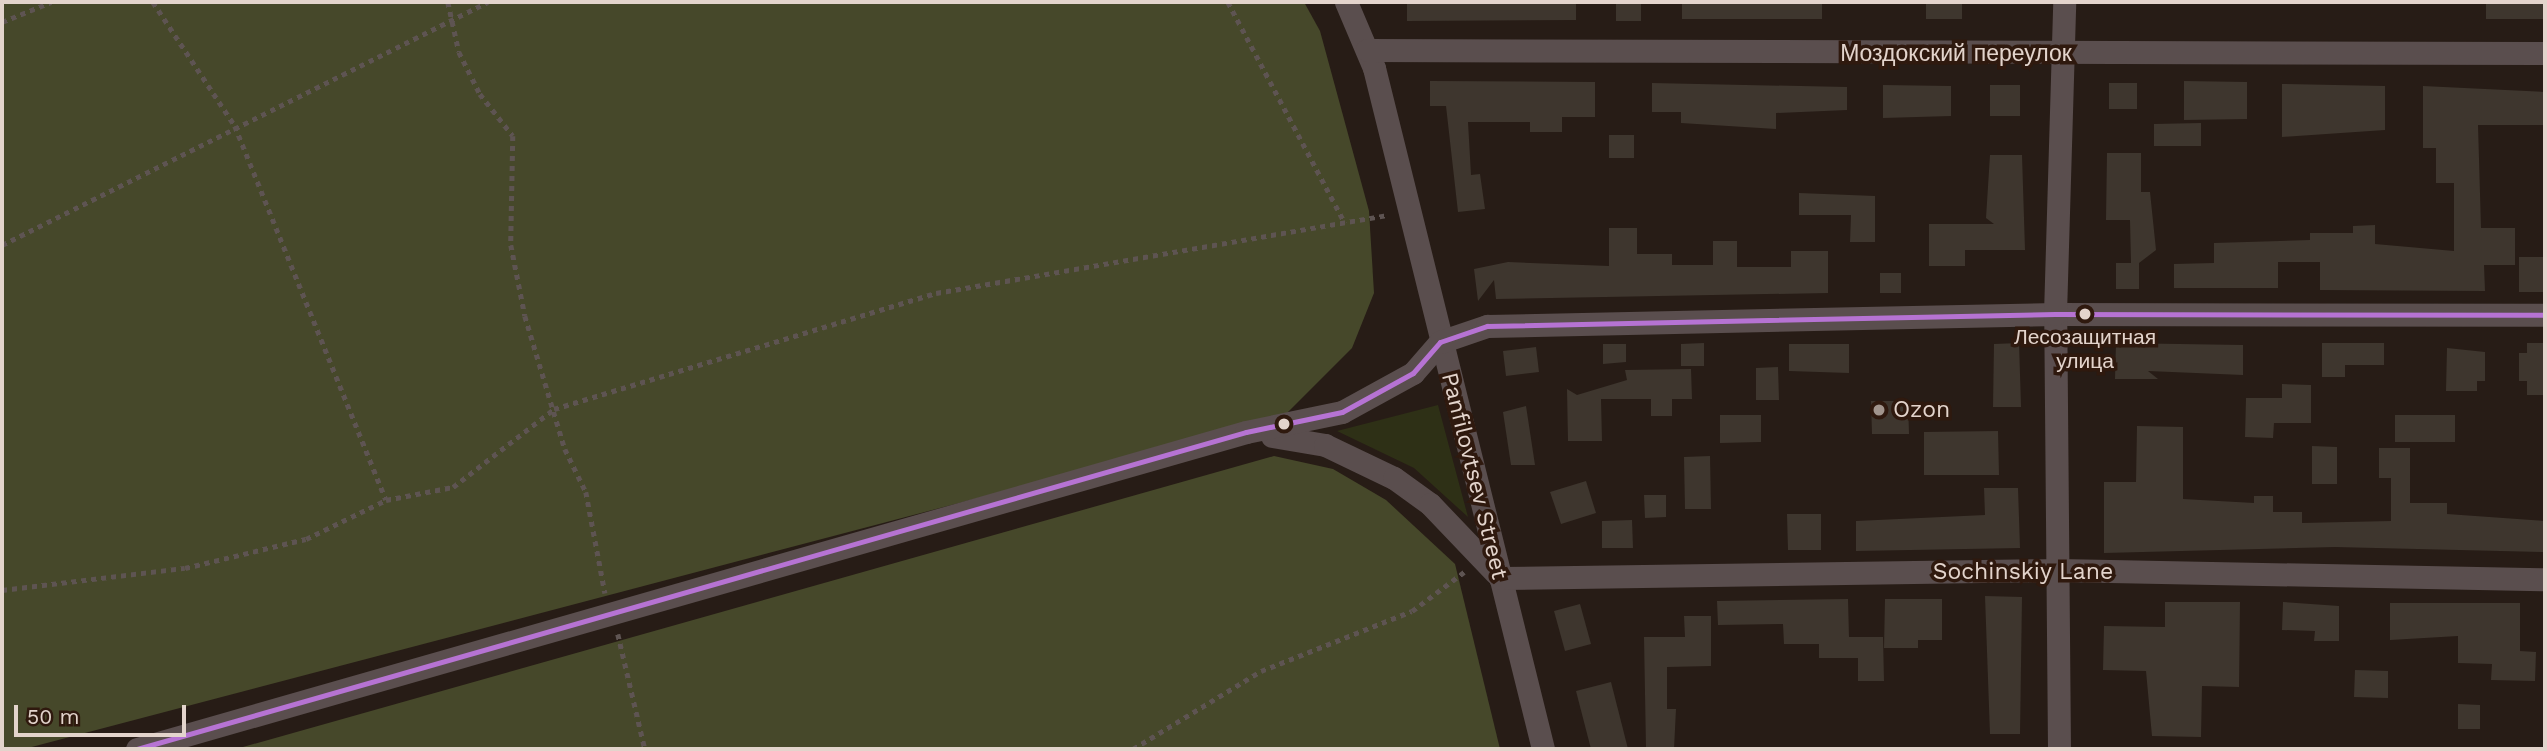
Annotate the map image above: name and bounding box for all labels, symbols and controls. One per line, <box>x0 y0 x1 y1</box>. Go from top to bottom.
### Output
street label: Моздокский переулок <box>1840 40 2072 68</box>
marker: Лесозащитная улица <box>2078 307 2092 321</box>
place label: Лесозащитная улица <box>2014 324 2156 374</box>
street label: Panfilovtsev Street <box>1435 369 1513 583</box>
place label: Ozon <box>1893 396 1950 424</box>
marker: Ozon <box>1871 402 1887 418</box>
unlabelled marker <box>1277 417 1291 431</box>
street label: Sochinskiy Lane <box>1932 558 2114 586</box>
scale bar <box>18 692 189 736</box>
text: 50 m <box>27 704 79 729</box>

